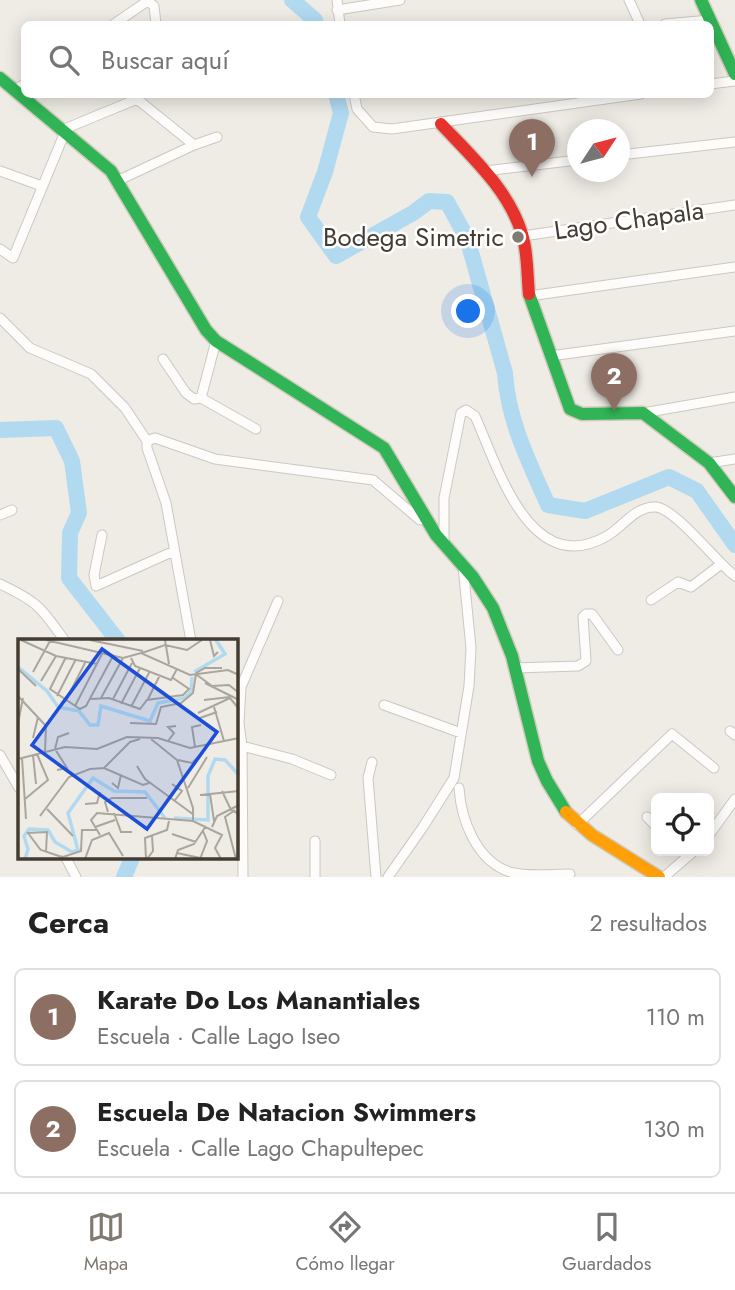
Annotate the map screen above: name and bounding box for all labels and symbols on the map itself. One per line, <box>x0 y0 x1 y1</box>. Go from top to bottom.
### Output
pin: 1 <box>509 119 555 177</box>
north arrow <box>567 119 630 182</box>
street label: Lago Chapala <box>552 191 706 249</box>
place label: Bodega Simetric <box>323 218 504 256</box>
marker: Bodega Simetric <box>510 229 526 245</box>
your location <box>451 294 485 328</box>
pin: 2 <box>591 353 637 411</box>
inset map <box>18 639 238 860</box>

